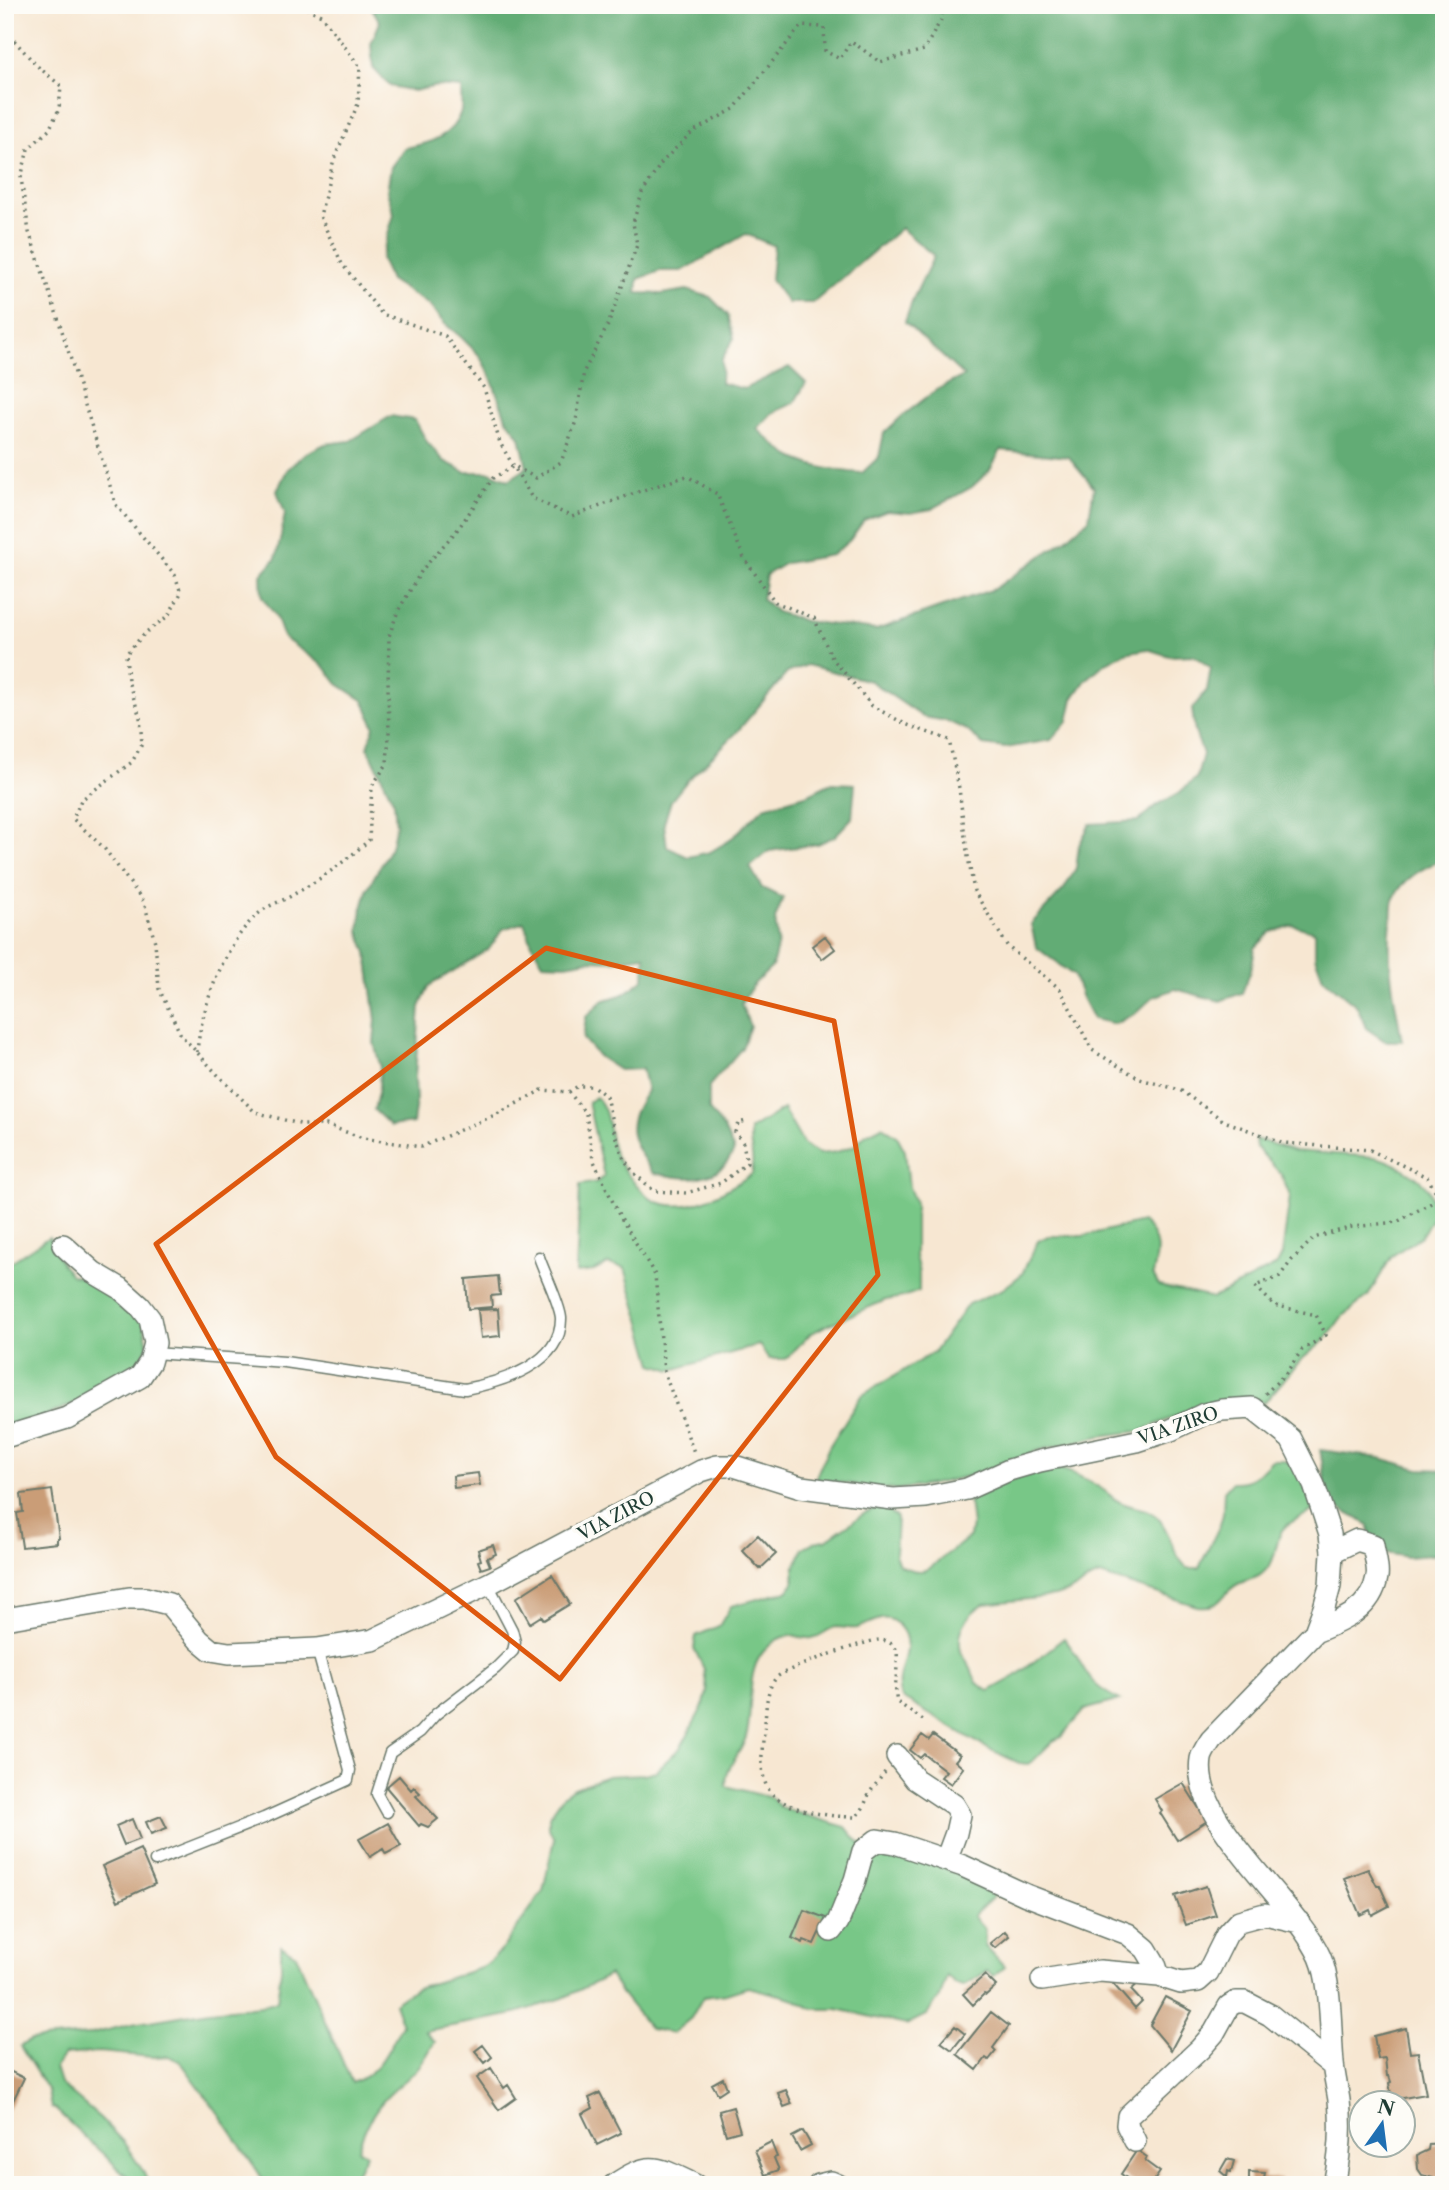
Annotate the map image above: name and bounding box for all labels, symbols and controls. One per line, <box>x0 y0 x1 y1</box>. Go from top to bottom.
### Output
street label: VIA ZIRO <box>1134 1402 1221 1450</box>
street label: VIA ZIRO <box>573 1487 658 1546</box>
north arrow <box>1348 2088 1418 2158</box>
text: N <box>1375 2095 1397 2121</box>

